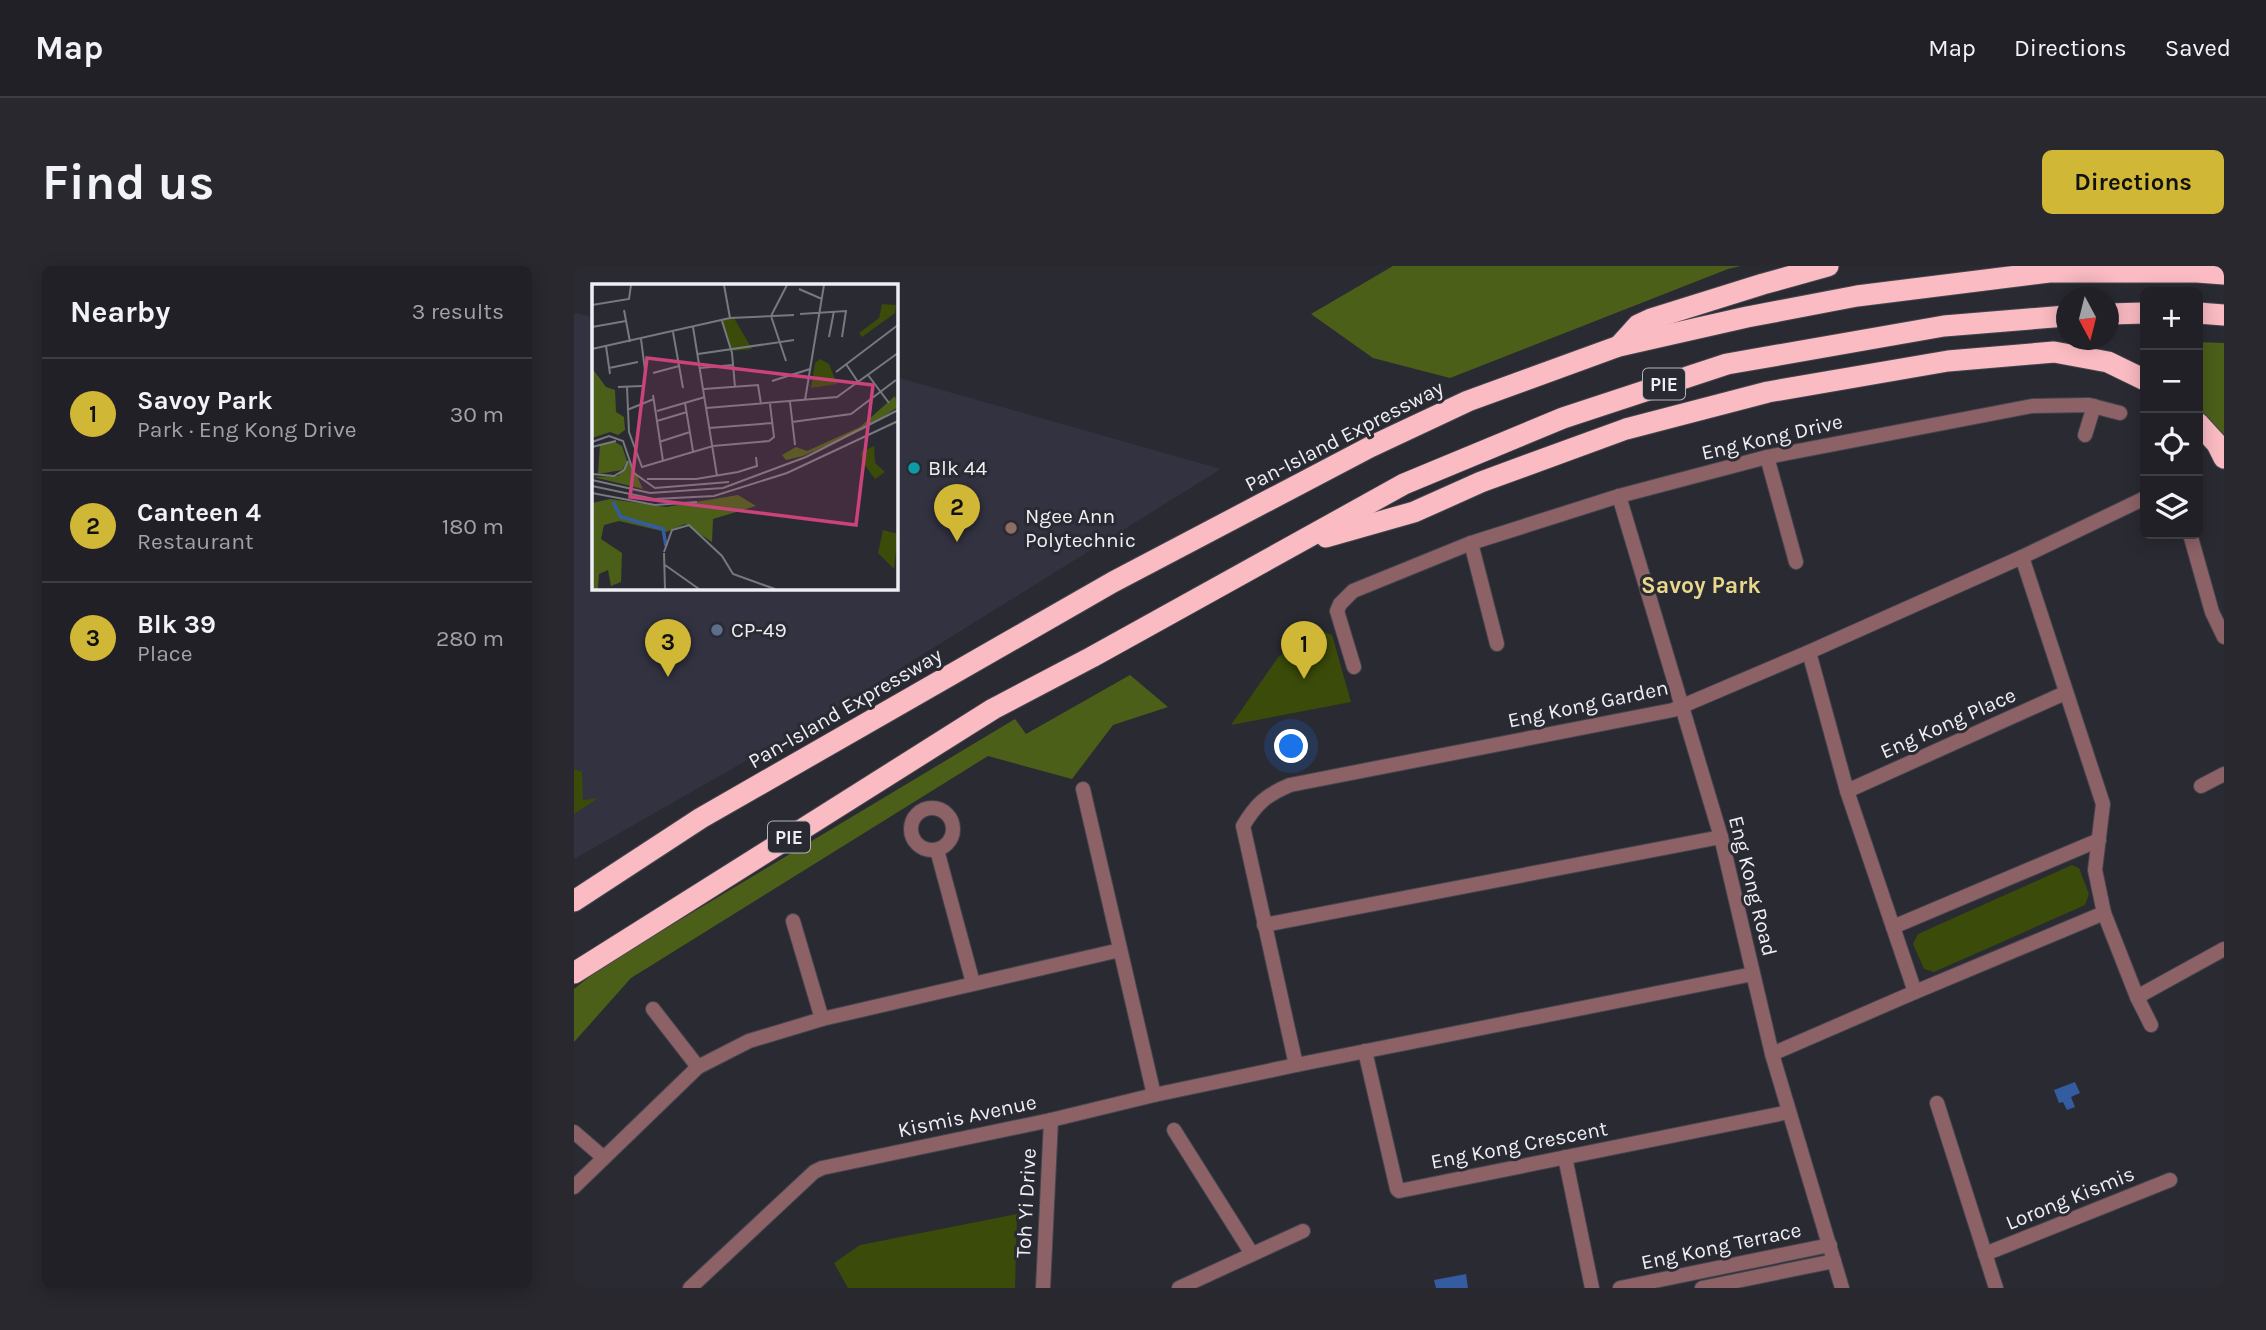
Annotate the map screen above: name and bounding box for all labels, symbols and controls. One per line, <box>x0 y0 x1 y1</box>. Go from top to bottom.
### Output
text: Map <box>35 29 103 67</box>
text: Map <box>1928 34 1976 62</box>
text: Directions <box>2014 34 2127 62</box>
text: Saved <box>2165 34 2231 62</box>
button: Directions <box>2042 150 2224 214</box>
text: Find us <box>42 154 214 211</box>
inset map <box>592 284 898 590</box>
north arrow <box>2056 287 2119 350</box>
map controls <box>2140 287 2203 539</box>
button: + <box>2140 287 2203 350</box>
text: Nearby <box>70 294 170 330</box>
text: 3 results <box>412 298 504 325</box>
button: − <box>2140 350 2203 413</box>
road number: PIE <box>1643 368 1685 400</box>
street label: Pan-Island Expressway <box>1241 375 1447 497</box>
text: Savoy Park <box>137 385 273 416</box>
text: 1 <box>89 401 97 428</box>
text: 30 m <box>450 401 504 428</box>
street label: Eng Kong Drive <box>1699 409 1845 465</box>
button: locate <box>2140 413 2203 476</box>
text: Park · Eng Kong Drive <box>137 416 357 443</box>
place label: Blk 44 <box>928 456 987 480</box>
marker: Blk 44 <box>906 460 922 476</box>
button: layers <box>2140 476 2203 539</box>
pin: 2 <box>934 484 980 542</box>
text: Canteen 4 <box>137 497 261 528</box>
place label: Ngee Ann Polytechnic <box>1025 504 1136 552</box>
text: 2 <box>86 513 100 540</box>
text: 180 m <box>442 513 504 540</box>
marker: Ngee Ann Polytechnic <box>1003 520 1019 536</box>
text: Restaurant <box>137 528 254 555</box>
district label: Savoy Park <box>1641 572 1761 599</box>
text: Blk 39 <box>137 609 216 640</box>
place label: CP-49 <box>731 618 787 642</box>
pin: 3 <box>645 619 691 677</box>
pin: 1 <box>1281 621 1327 679</box>
marker: CP-49 <box>709 622 725 638</box>
text: 3 <box>86 625 100 652</box>
text: 280 m <box>436 625 504 652</box>
text: Place <box>137 640 193 667</box>
street label: Pan-Island Expressway <box>744 643 946 773</box>
street label: Eng Kong Garden <box>1505 675 1671 733</box>
street label: Eng Kong Place <box>1877 682 2019 764</box>
your location <box>1274 729 1308 763</box>
street label: Eng Kong Road <box>1724 814 1782 958</box>
road number: PIE <box>768 822 810 852</box>
street label: Kismis Avenue <box>895 1090 1039 1142</box>
street label: Eng Kong Crescent <box>1429 1116 1610 1174</box>
street label: Toh Yi Drive <box>1011 1148 1041 1258</box>
street label: Lorong Kismis <box>2002 1161 2138 1235</box>
street label: Eng Kong Terrace <box>1639 1217 1803 1275</box>

